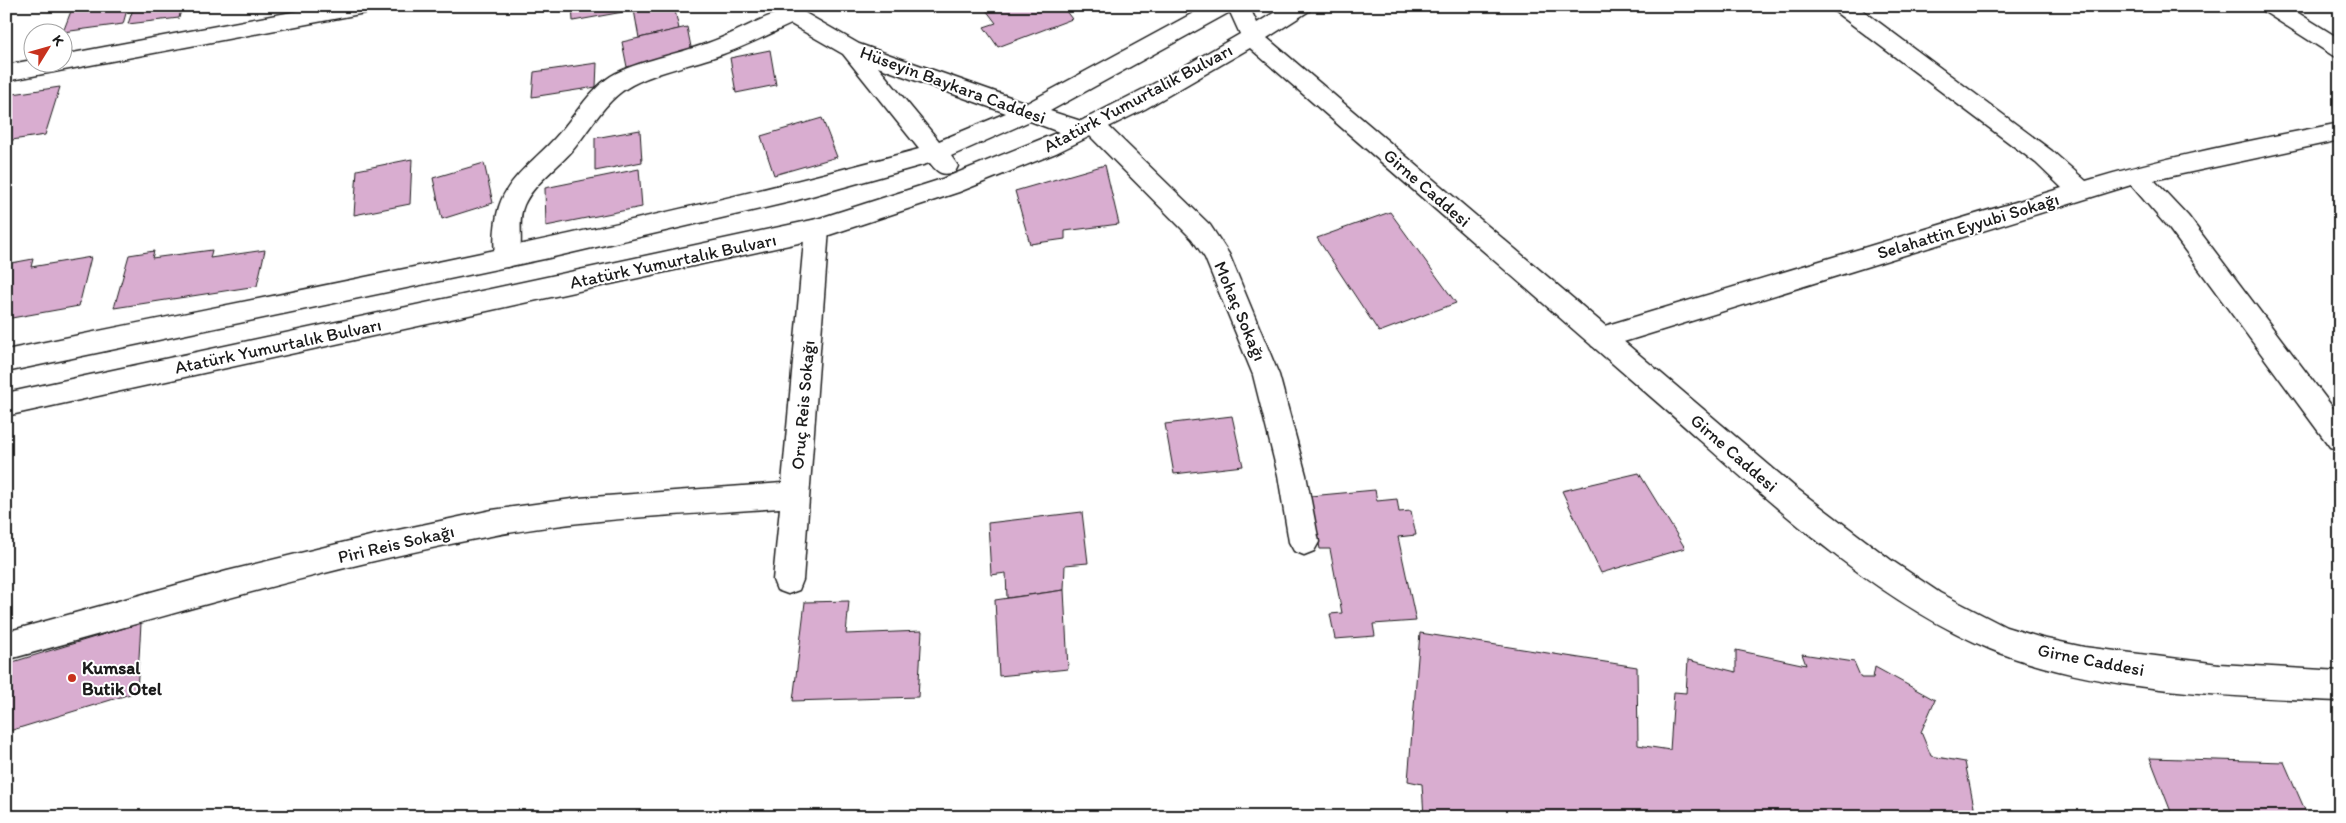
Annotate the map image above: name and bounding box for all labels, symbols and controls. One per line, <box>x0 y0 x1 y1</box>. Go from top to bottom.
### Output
north arrow <box>22 22 72 72</box>
text: K <box>49 32 68 50</box>
street label: Atatürk Yumurtalık Bulvarı <box>1040 39 1236 157</box>
street label: Hüseyin Baykara Caddesi <box>857 41 1049 129</box>
street label: Girne Caddesi <box>1379 144 1475 232</box>
street label: Selahattin Eyyubi Sokağı <box>1874 188 2062 264</box>
street label: Atatürk Yumurtalık Bulvarı <box>568 228 778 294</box>
street label: Mohaç Sokağı <box>1209 258 1271 364</box>
street label: Atatürk Yumurtalık Bulvarı <box>173 313 383 379</box>
street label: Oruç Reis Sokağı <box>786 339 820 471</box>
street label: Girne Caddesi <box>1686 409 1782 497</box>
street label: Piri Reis Sokağı <box>336 520 456 568</box>
street label: Girne Caddesi <box>2036 639 2146 681</box>
place label: Kumsal Butik Otel <box>82 657 163 700</box>
marker: Kumsal Butik Otel <box>66 672 78 684</box>

